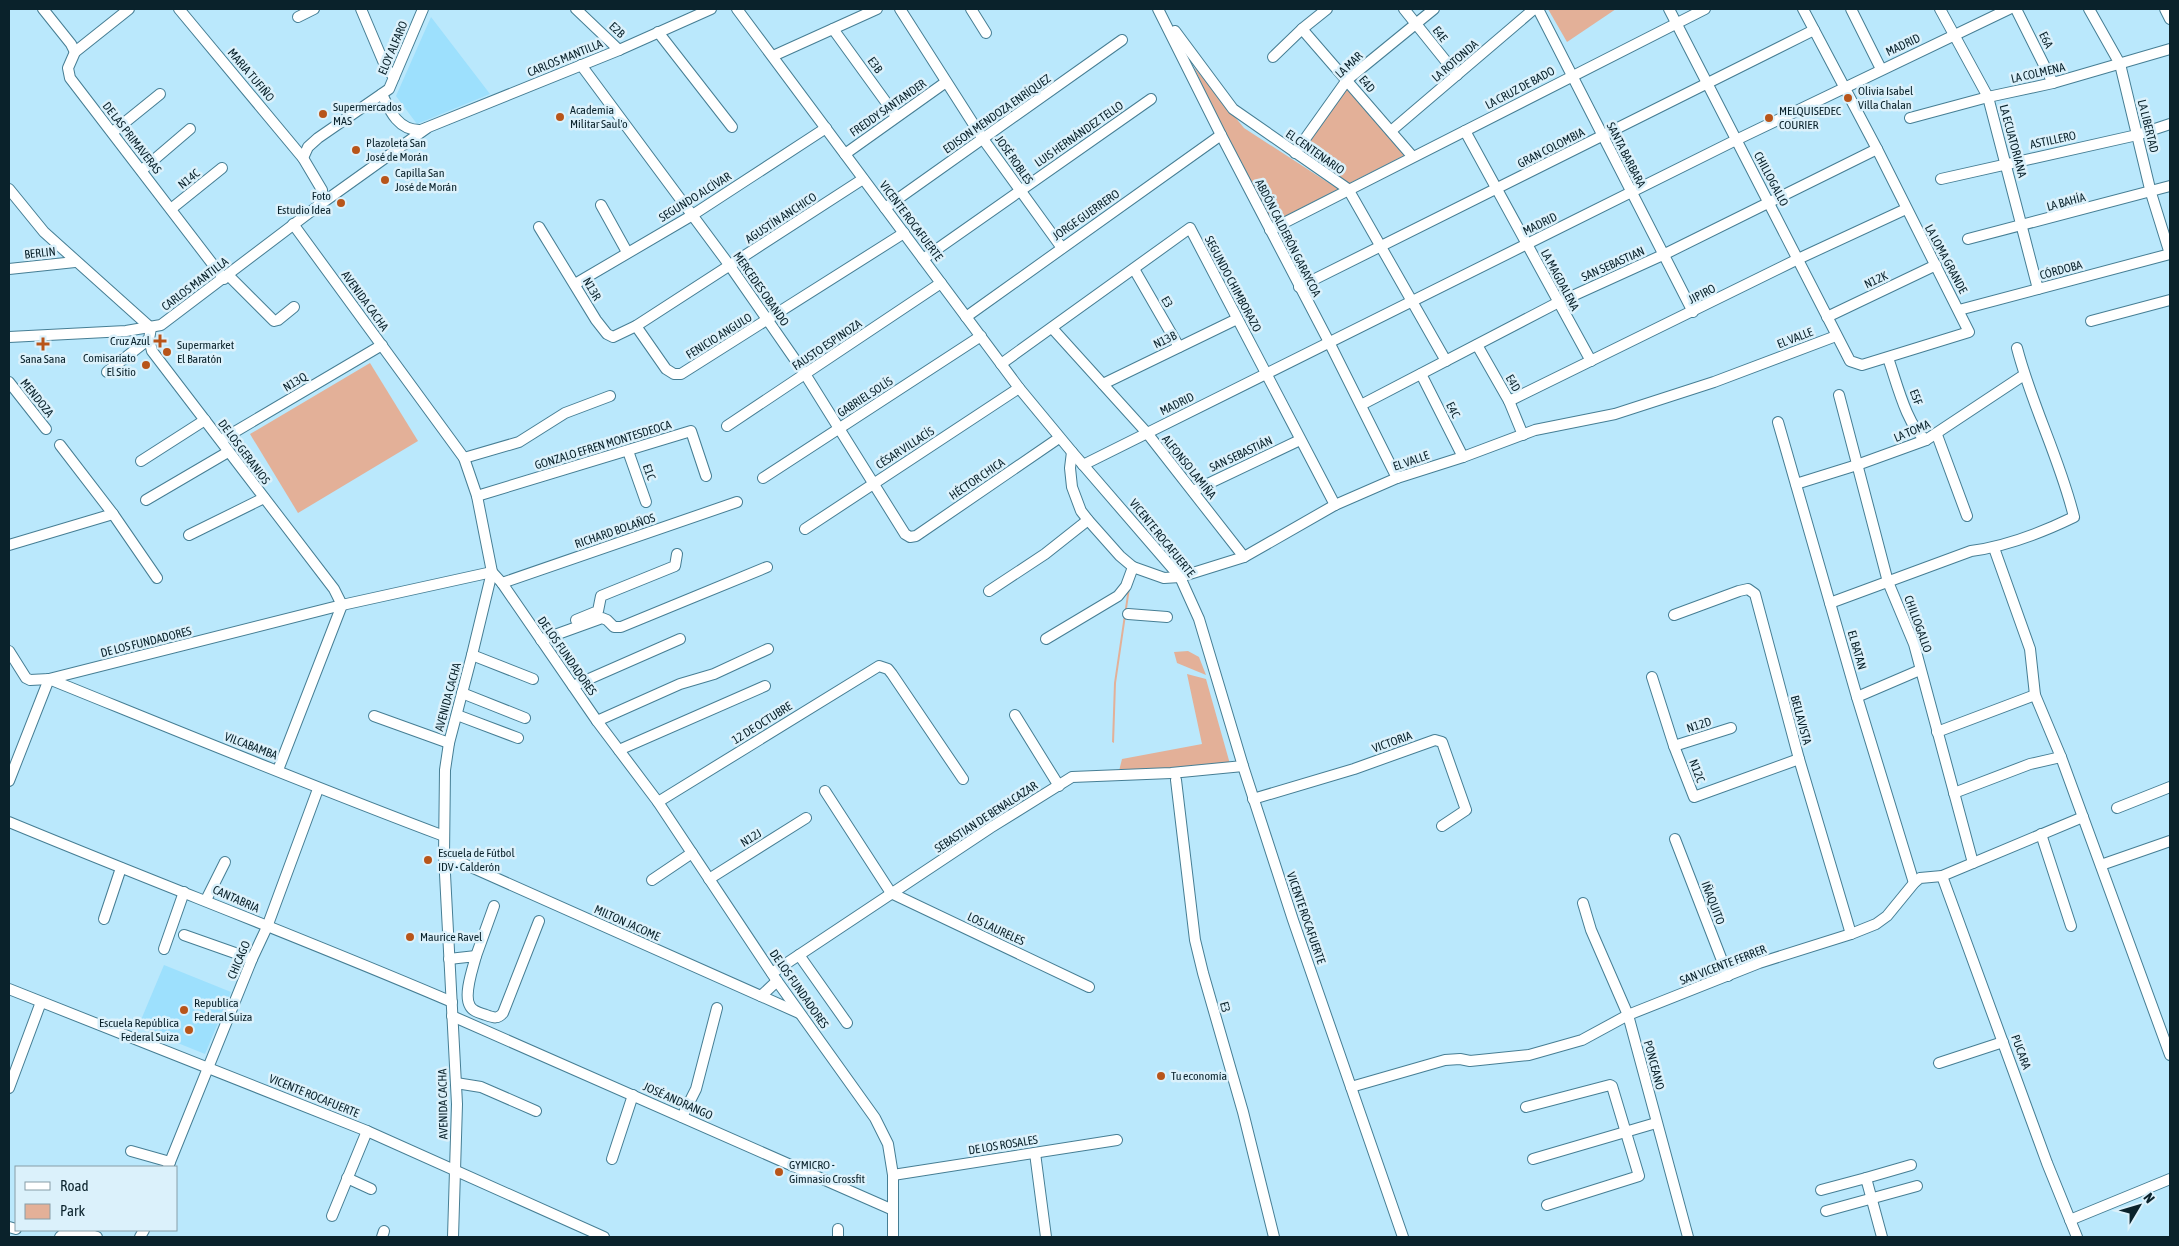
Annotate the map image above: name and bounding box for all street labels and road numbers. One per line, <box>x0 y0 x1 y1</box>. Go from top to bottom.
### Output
street label: ELOY ALFARO <box>375 19 411 77</box>
street label: E2B <box>606 19 628 41</box>
street label: E4E <box>1430 23 1450 45</box>
street label: E6A <box>2036 29 2056 51</box>
street label: MADRID <box>1884 31 1923 59</box>
street label: CARLOS MANTILLA <box>525 37 605 79</box>
street label: LA ROTONDA <box>1429 37 1481 85</box>
street label: MARIA TUFIÑO <box>225 46 277 104</box>
street label: LA MAR <box>1332 49 1366 81</box>
street label: E3B <box>865 54 886 76</box>
street label: LA COLMENA <box>2010 60 2067 86</box>
street label: LA CRUZ DE BADO <box>1483 64 1557 112</box>
street label: EDISON MENDOZA ENRÍQUEZ <box>940 71 1054 156</box>
street label: E4D <box>1356 73 1378 95</box>
street label: FREDDY SANTANDER <box>847 77 929 139</box>
street label: LUIS HERNÁNDEZ TELLO <box>1032 98 1126 170</box>
street label: LA LIBERTAD <box>2135 98 2161 154</box>
street label: DE LAS PRIMAVERAS <box>100 99 164 177</box>
street label: LA ECUATORIANA <box>1997 103 2030 179</box>
street label: SANTA BARBARA <box>1604 120 1648 190</box>
street label: GRAN COLOMBIA <box>1515 125 1587 171</box>
street label: EL CENTENARIO <box>1283 127 1347 177</box>
street label: ASTILLERO <box>2029 128 2077 152</box>
street label: JOSÉ ROBLES <box>992 133 1036 187</box>
street label: CHILLOGALLO <box>1751 149 1791 209</box>
street label: N14C <box>175 166 203 192</box>
street label: SEGUNDO ALCÍVAR <box>656 169 734 225</box>
street label: ABDÓN CALDERÓN GARAYCOA <box>1252 177 1324 299</box>
street label: VICENTE ROCAFUERTE <box>876 178 946 264</box>
street label: JORGE GUERRERO <box>1050 187 1122 243</box>
street label: AGUSTÍN ANCHICO <box>743 190 819 246</box>
street label: LA BAHÍA <box>2045 190 2087 214</box>
street label: MADRID <box>1521 210 1560 238</box>
street label: LA LOMA GRANDE <box>1922 222 1970 296</box>
street label: SEGUNDO CHIMBORAZO <box>1202 234 1264 334</box>
street label: BERLIN <box>24 244 56 262</box>
street label: SAN SEBASTIAN <box>1579 244 1647 284</box>
street label: LA MAGDALENA <box>1538 247 1582 313</box>
street label: MERCEDES OBANDO <box>730 249 792 329</box>
street label: CARLOS MANTILLA <box>159 254 231 314</box>
street label: CÓRDOBA <box>2038 258 2084 282</box>
street label: AVENIDA CACHA <box>339 268 391 334</box>
street label: N12K <box>1862 268 1890 291</box>
street label: N13R <box>580 275 604 303</box>
street label: JIPIRO <box>1686 281 1718 307</box>
street label: E3 <box>1158 294 1176 310</box>
street label: FENICIO ANGULO <box>683 310 755 362</box>
street label: FAUSTO ESPINOZA <box>790 317 864 373</box>
street label: EL VALLE <box>1775 325 1815 351</box>
street label: N13B <box>1151 328 1179 352</box>
street label: N13Q <box>281 369 310 395</box>
street label: E4D <box>1503 372 1524 394</box>
street label: GABRIEL SOLÍS <box>835 374 895 420</box>
street label: MENDOZA <box>17 376 57 420</box>
street label: E5F <box>1907 387 1925 407</box>
street label: MADRID <box>1158 390 1197 418</box>
street label: E4C <box>1443 400 1463 421</box>
street label: DE LOS GERANIOS <box>215 417 273 487</box>
street label: GONZALO EFREN MONTESDEOCA <box>533 417 673 472</box>
street label: LA TOMA <box>1892 417 1932 445</box>
street label: CÉSAR VILLACÍS <box>873 424 937 472</box>
street label: ALFONSO LAMIÑA <box>1159 432 1219 502</box>
street label: SAN SEBASTIÁN <box>1207 433 1275 475</box>
street label: EL VALLE <box>1391 448 1431 474</box>
street label: HÉCTOR CHICA <box>947 455 1007 503</box>
street label: E1C <box>640 462 659 483</box>
street label: VICENTE ROCAFUERTE <box>1126 496 1198 580</box>
street label: RICHARD BOLAÑOS <box>573 511 657 551</box>
street label: CHILLOGALLO <box>1901 594 1935 654</box>
street label: DE LOS FUNDADORES <box>535 614 599 698</box>
street label: DE LOS FUNDADORES <box>99 624 193 660</box>
street label: EL BATAN <box>1845 629 1869 671</box>
street label: AVENIDA CACHA <box>432 661 464 733</box>
street label: BELLAVISTA <box>1788 694 1814 746</box>
street label: 12 DE OCTUBRE <box>729 699 795 747</box>
street label: N12D <box>1685 714 1713 736</box>
street label: VICTORIA <box>1370 728 1414 756</box>
street label: VILCABAMBA <box>222 729 280 763</box>
street label: N12C <box>1686 757 1708 785</box>
street label: SEBASTIAN DE BENALCAZAR <box>932 778 1040 856</box>
street label: N12J <box>738 826 764 850</box>
street label: VICENTE ROCAFUERTE <box>1284 870 1328 966</box>
street label: IÑAQUITO <box>1698 879 1728 927</box>
street label: CANTABRIA <box>210 883 262 916</box>
street label: MILTON JACOME <box>592 902 662 944</box>
street label: LOS LAURELES <box>965 910 1027 948</box>
street label: CHICAGO <box>225 939 253 981</box>
street label: SAN VICENTE FERRER <box>1678 942 1768 988</box>
street label: DE LOS FUNDADORES <box>767 947 831 1031</box>
street label: E3 <box>1217 1000 1233 1014</box>
street label: PUCARA <box>2008 1033 2034 1071</box>
street label: PONCEANO <box>1641 1039 1667 1091</box>
street label: AVENIDA CACHA <box>435 1068 451 1139</box>
street label: VICENTE ROCAFUERTE <box>267 1072 361 1120</box>
street label: JOSÉ ANDRANGO <box>641 1079 715 1123</box>
street label: DE LOS ROSALES <box>967 1133 1039 1157</box>

